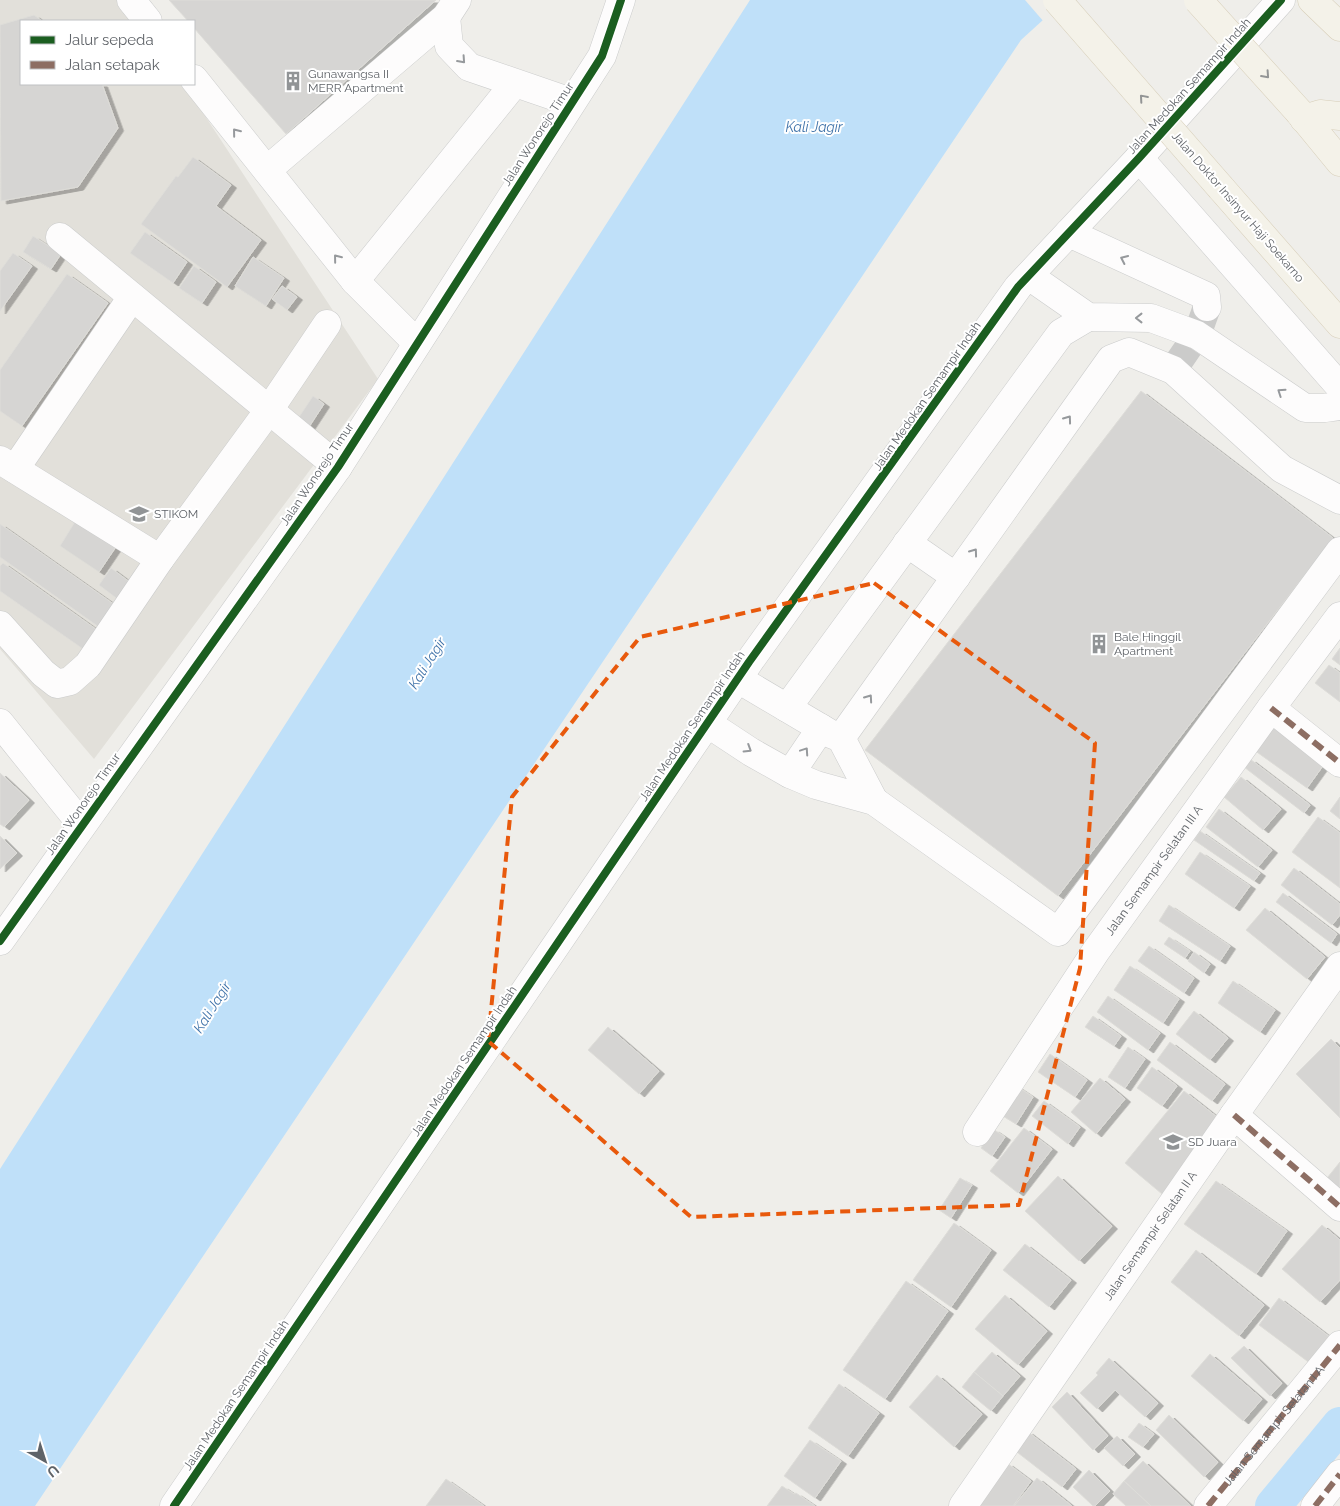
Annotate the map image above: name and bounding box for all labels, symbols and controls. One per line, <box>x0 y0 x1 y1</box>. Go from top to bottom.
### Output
street label: Jalan Medokan Semampir Indah <box>1124 15 1254 157</box>
legend <box>20 20 195 85</box>
text: Jalur sepeda <box>65 31 154 49</box>
one-way arrow <box>457 55 466 64</box>
text: Jalan setapak <box>65 56 160 74</box>
place label: Gunawangsa II MERR Apartment <box>308 67 404 95</box>
building icon: Gunawangsa II MERR Apartment <box>282 70 304 92</box>
one-way arrow <box>1260 70 1269 79</box>
street label: Jalan Wonorejo Timur <box>499 79 577 188</box>
one-way arrow <box>1140 95 1149 104</box>
water label: Kali Jagir <box>785 119 844 135</box>
one-way arrow <box>234 129 242 138</box>
street label: Jalan Doktor Insinyur Haji Soekarno <box>1169 129 1307 285</box>
one-way arrow <box>334 255 342 264</box>
one-way arrow <box>1120 255 1129 266</box>
one-way arrow <box>1135 313 1143 323</box>
street label: Jalan Medokan Semampir Indah <box>870 319 984 473</box>
one-way arrow <box>1278 389 1287 398</box>
one-way arrow <box>1062 415 1071 425</box>
street label: Jalan Wonorejo Timur <box>277 419 357 528</box>
school or university icon: STIKOM <box>128 503 150 525</box>
place label: STIKOM <box>154 507 198 521</box>
one-way arrow <box>968 548 977 557</box>
place label: Bale Hinggil Apartment <box>1114 630 1182 658</box>
water label: Kali Jagir <box>405 633 450 692</box>
building icon: Bale Hinggil Apartment <box>1088 633 1110 655</box>
street label: Jalan Medokan Semampir Indah <box>636 648 748 804</box>
one-way arrow <box>864 695 872 704</box>
one-way arrow <box>743 743 752 753</box>
one-way arrow <box>799 747 808 757</box>
street label: Jalan Wonorejo Timur <box>43 750 124 857</box>
street label: Jalan Semampir Selatan III A <box>1103 803 1206 938</box>
water label: Kali Jagir <box>190 977 235 1036</box>
street label: Jalan Medokan Semampir Indah <box>408 983 520 1139</box>
school or university icon: SD Juara <box>1162 1131 1184 1153</box>
place label: SD Juara <box>1188 1135 1237 1149</box>
street label: Jalan Semampir Selatan II A <box>1101 1168 1200 1303</box>
street label: Jalan Medokan Semampir Indah <box>180 1317 292 1473</box>
street label: Jalan Semampir Selatan I A <box>1221 1363 1327 1488</box>
north arrow <box>20 1436 70 1486</box>
text: U <box>44 1462 62 1481</box>

